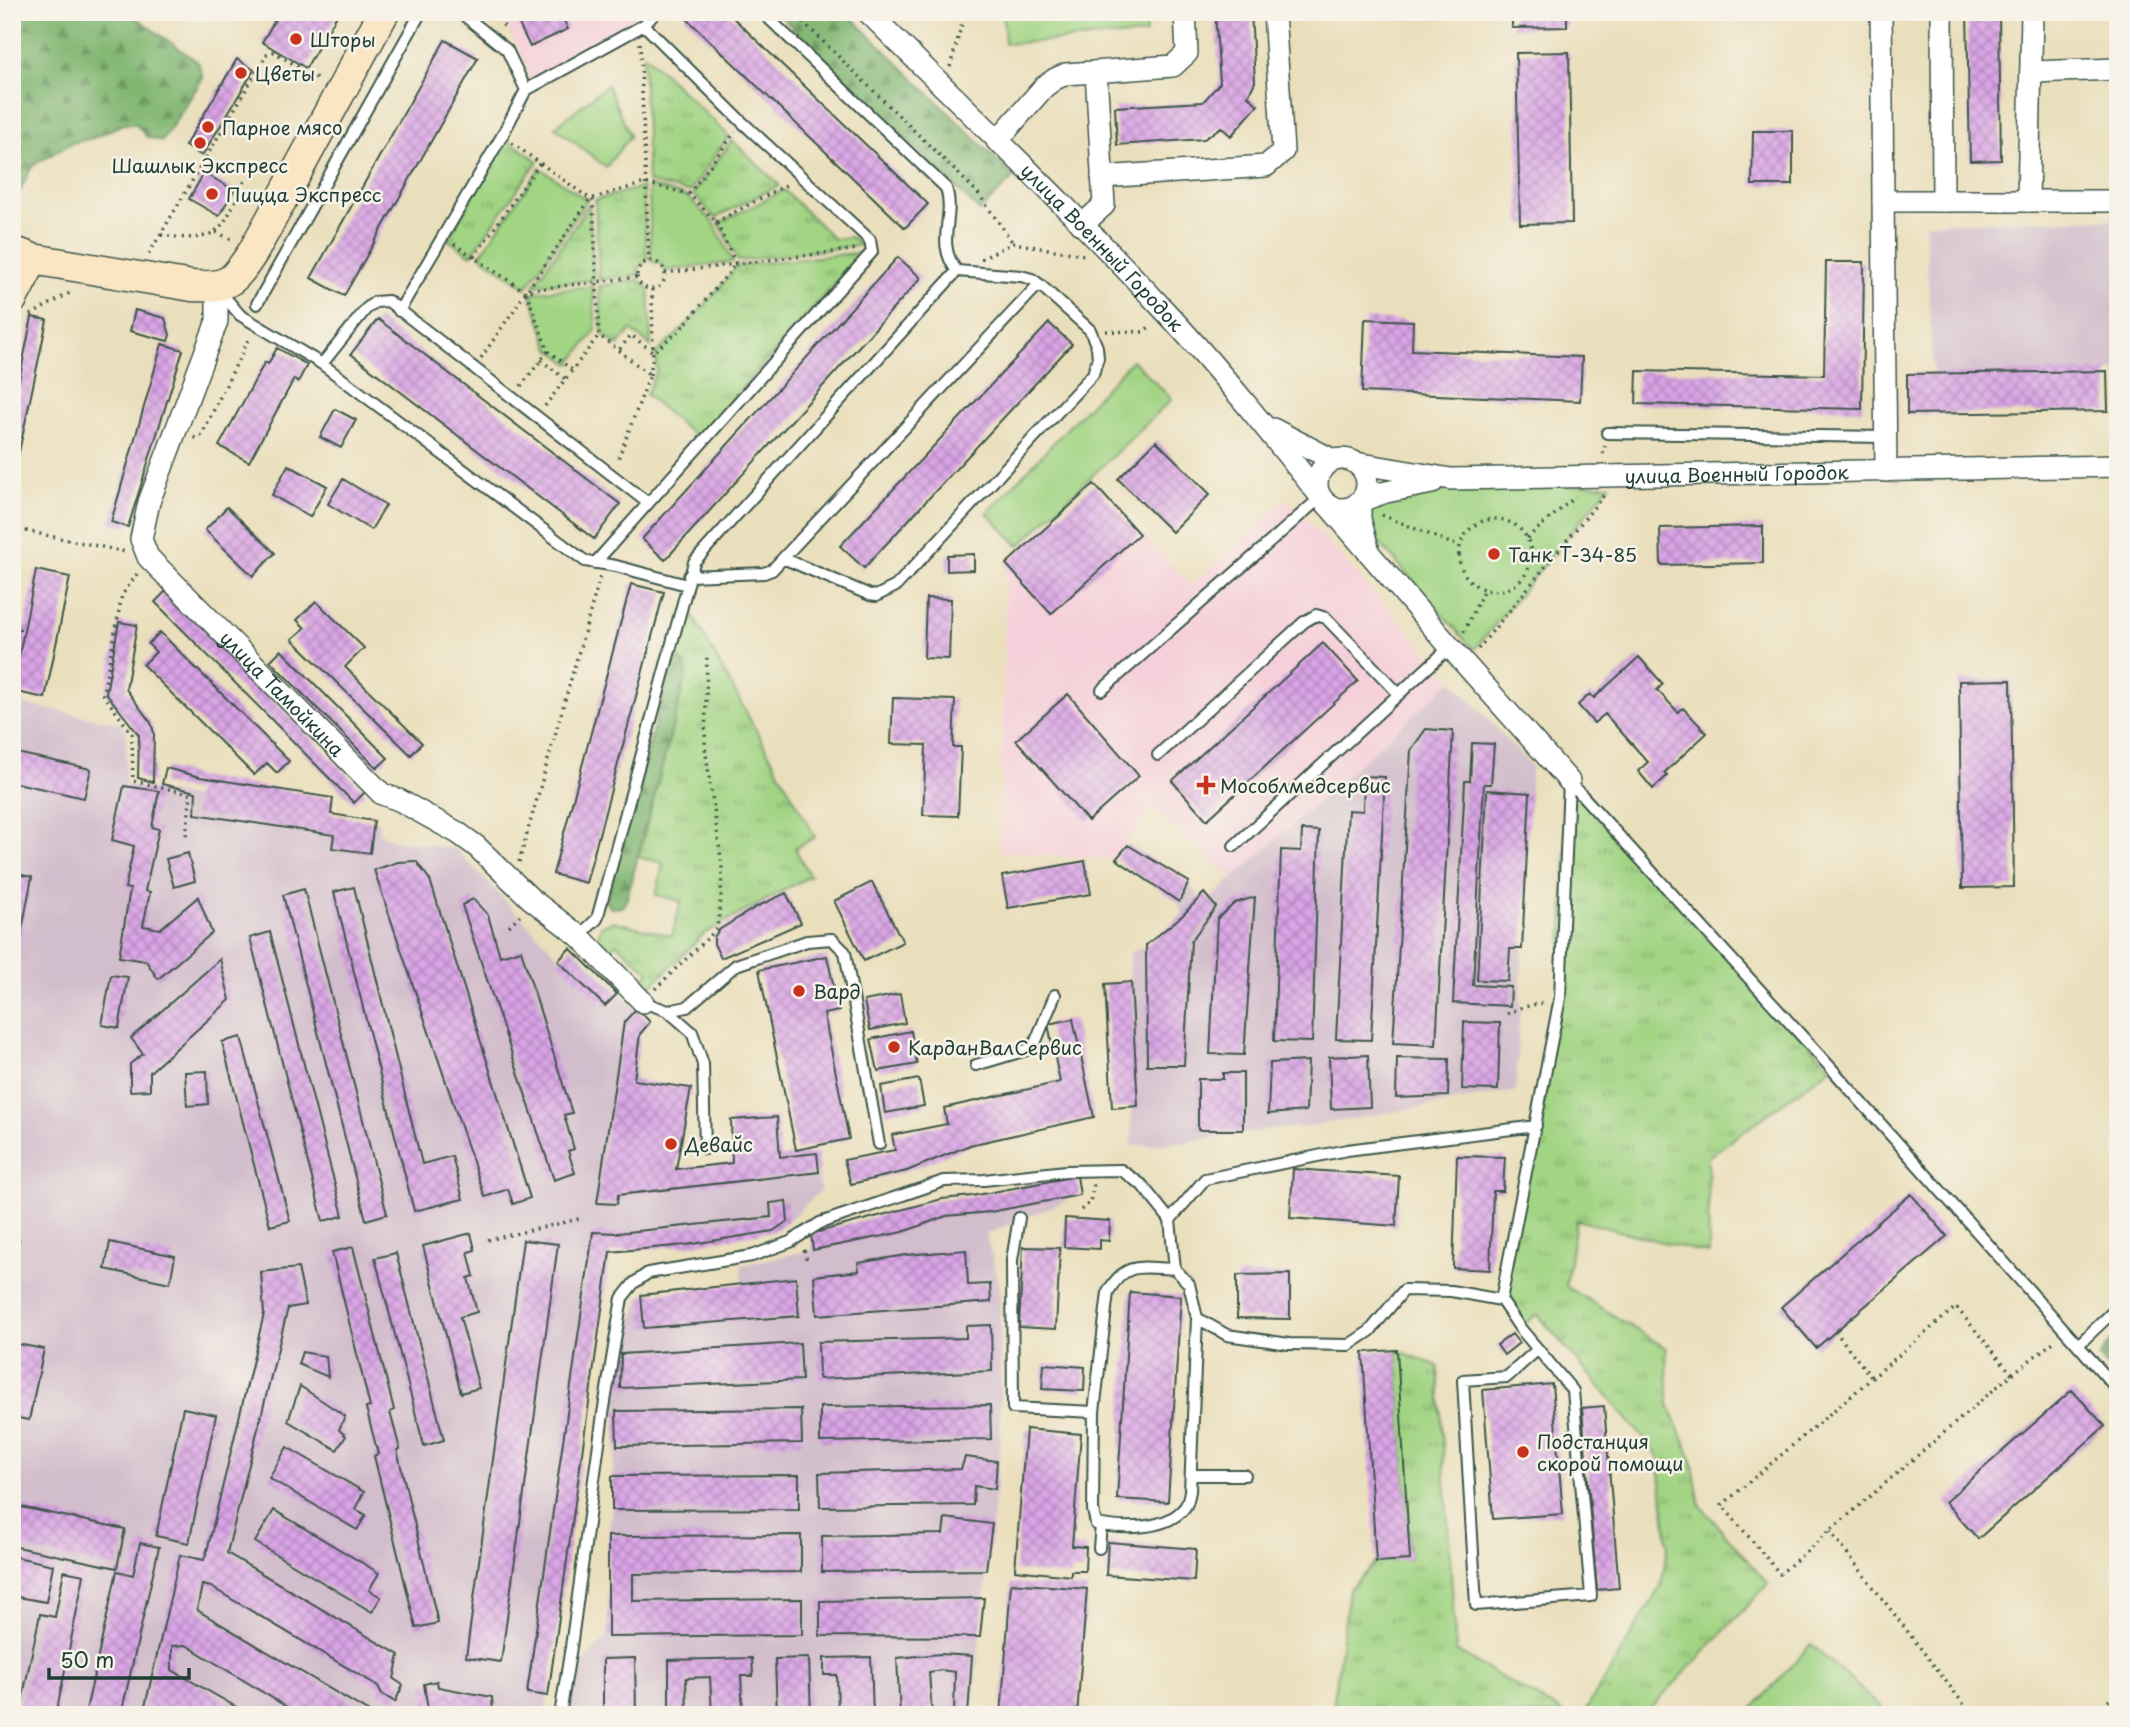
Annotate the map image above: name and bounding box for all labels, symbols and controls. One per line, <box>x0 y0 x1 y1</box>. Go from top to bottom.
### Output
place label: Шторы <box>310 25 376 53</box>
marker: Шторы <box>288 31 304 47</box>
place label: Цветы <box>255 59 315 87</box>
marker: Цветы <box>233 65 249 81</box>
place label: Парное мясо <box>222 113 343 141</box>
marker: Парное мясо <box>200 119 216 135</box>
marker: Шашлык Экспресс <box>192 135 208 151</box>
place label: Шашлык Экспресс <box>112 151 288 179</box>
street label: улица Военный Городок <box>1015 157 1191 338</box>
place label: Пицца Экспресс <box>226 180 382 208</box>
marker: Пицца Экспресс <box>204 186 220 202</box>
street label: улица Военный Городок <box>1624 457 1850 490</box>
place label: Танк Т-34-85 <box>1508 540 1637 568</box>
marker: Танк Т-34-85 <box>1486 546 1502 562</box>
street label: улица Тамойкина <box>214 624 351 763</box>
place label: Мособлмедсервис <box>1220 771 1391 799</box>
marker: Мособлмедсервис <box>1198 777 1214 793</box>
place label: Вард <box>813 977 861 1005</box>
marker: Вард <box>791 983 807 999</box>
place label: КарданВалСервис <box>908 1033 1082 1061</box>
marker: КарданВалСервис <box>886 1039 902 1055</box>
place label: Девайс <box>684 1130 753 1158</box>
marker: Девайс <box>663 1136 679 1152</box>
place label: Подстанция скорой помощи <box>1537 1427 1684 1477</box>
marker: Подстанция скорой помощи <box>1515 1444 1531 1460</box>
scale bar <box>49 1636 189 1680</box>
text: 50 m <box>60 1643 114 1675</box>

